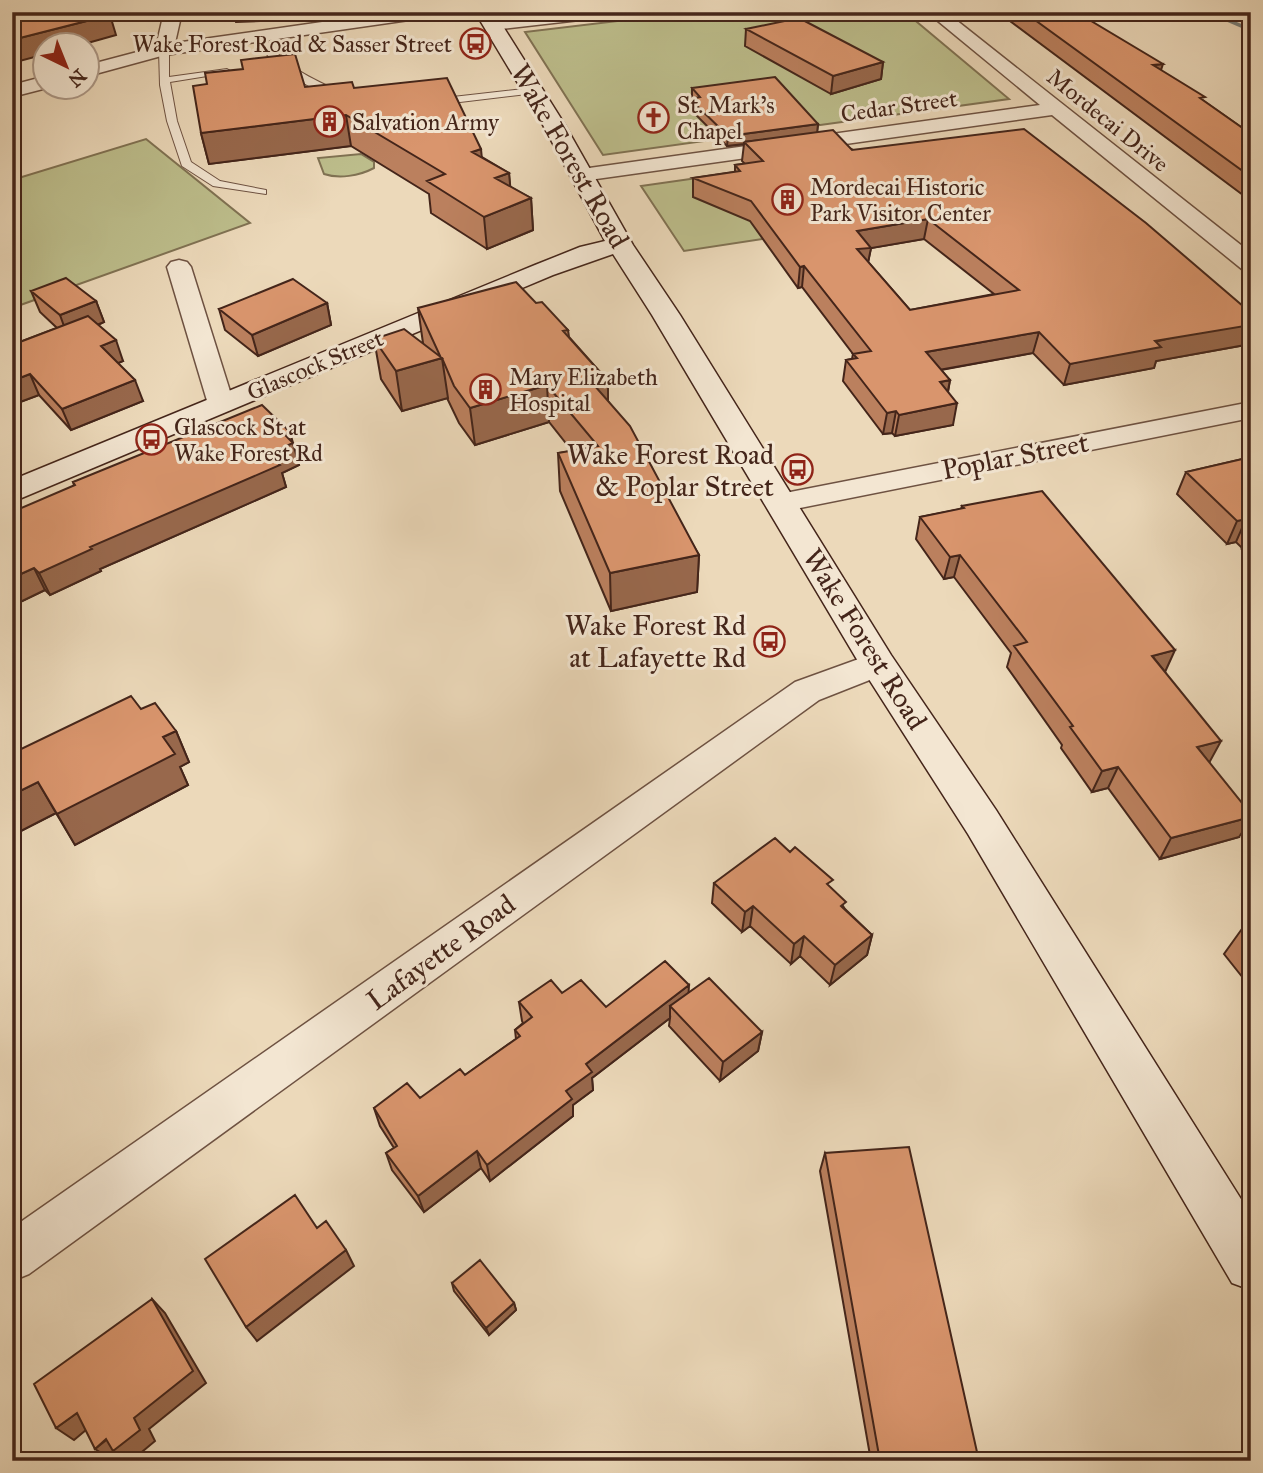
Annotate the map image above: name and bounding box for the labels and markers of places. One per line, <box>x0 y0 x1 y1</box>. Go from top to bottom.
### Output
bus stop icon: Wake Forest Road & Sasser Street <box>458 27 492 61</box>
place label: Wake Forest Road & Sasser Street <box>132 30 452 58</box>
place label: St. Mark's Chapel <box>677 91 775 145</box>
church icon: St. Mark's Chapel <box>637 101 671 135</box>
building icon: Salvation Army <box>312 105 346 139</box>
place label: Salvation Army <box>352 108 500 136</box>
place label: Mordecai Historic Park Visitor Center <box>810 173 991 227</box>
building icon: Mordecai Historic Park Visitor Center <box>770 183 804 217</box>
place label: Mary Elizabeth Hospital <box>509 363 658 417</box>
building icon: Mary Elizabeth Hospital <box>469 373 503 407</box>
place label: Glascock St at Wake Forest Rd <box>174 413 323 467</box>
bus stop icon: Glascock St at Wake Forest Rd <box>134 423 168 457</box>
place label: Wake Forest Road & Poplar Street <box>567 437 774 504</box>
bus stop icon: Wake Forest Road & Poplar Street <box>780 453 814 487</box>
place label: Wake Forest Rd at Lafayette Rd <box>565 608 746 675</box>
bus stop icon: Wake Forest Rd at Lafayette Rd <box>752 624 786 658</box>

